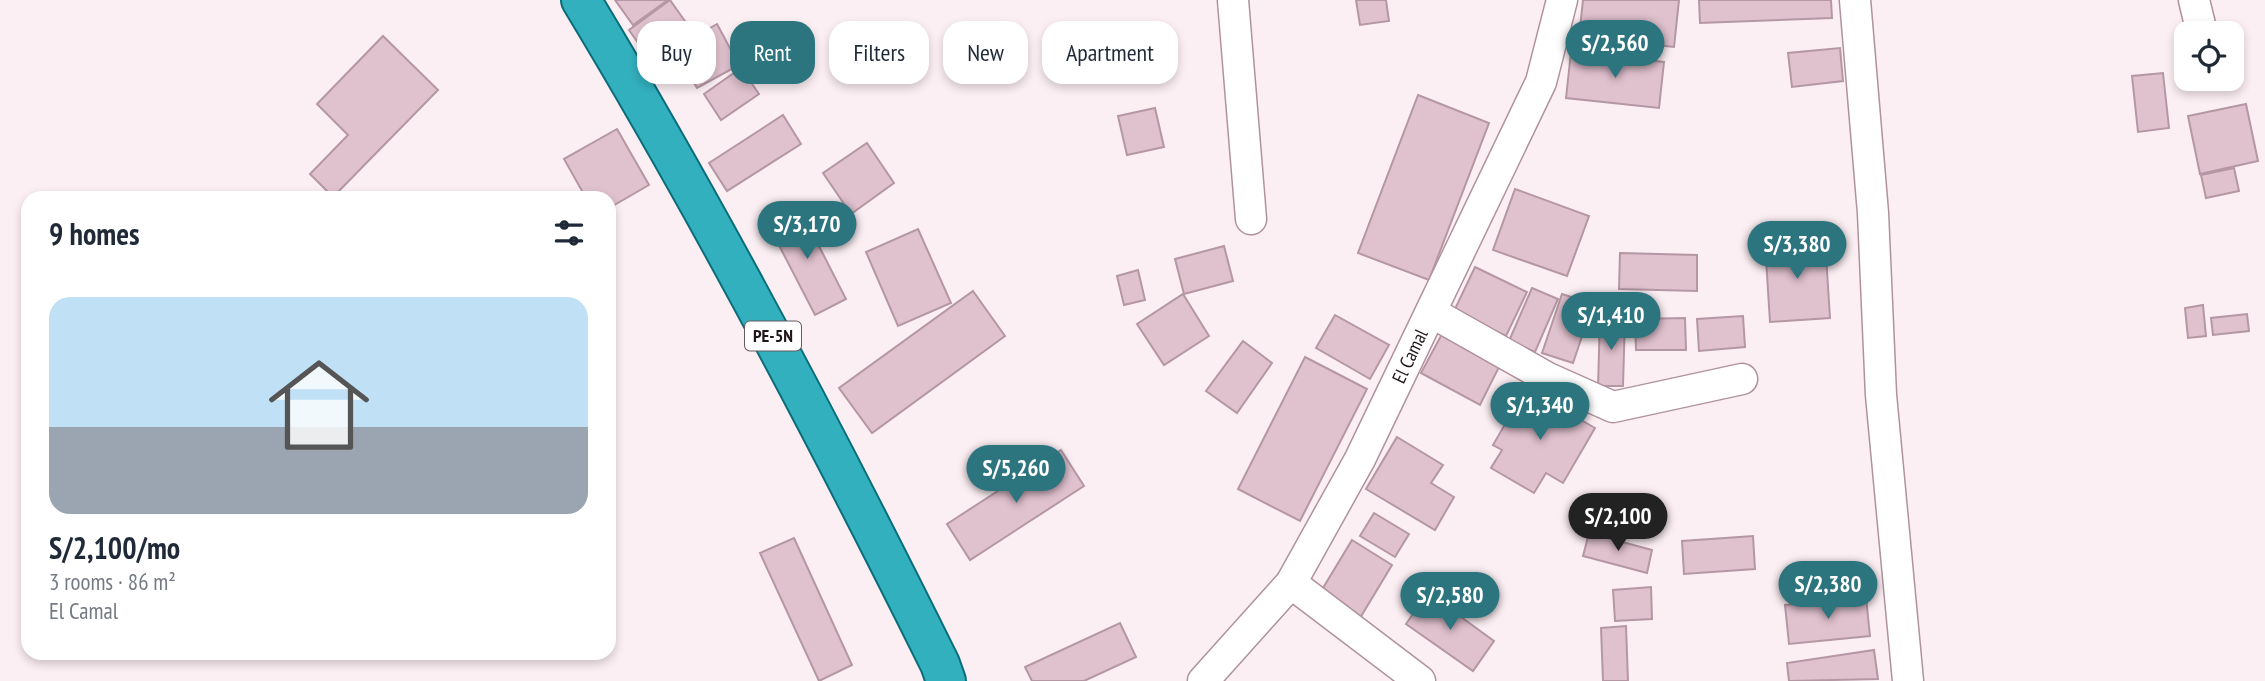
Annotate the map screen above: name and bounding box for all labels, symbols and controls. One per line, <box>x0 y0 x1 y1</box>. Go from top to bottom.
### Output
pin: S/2,560 <box>1550 20 1680 80</box>
chip: Buy <box>637 21 716 84</box>
chip: Rent <box>730 21 815 84</box>
chip: Filters <box>829 21 929 84</box>
chip: New <box>943 21 1028 84</box>
chip: Apartment <box>1042 21 1178 84</box>
map controls <box>2174 21 2244 91</box>
button: locate <box>2174 21 2244 91</box>
text: S/2,560 <box>1581 28 1649 57</box>
pin: S/3,170 <box>742 202 872 261</box>
text: S/3,170 <box>773 209 841 238</box>
text: 9 homes <box>49 214 140 253</box>
icon: filters <box>550 214 588 252</box>
pin: S/3,380 <box>1732 222 1862 281</box>
text: S/3,380 <box>1763 229 1831 258</box>
pin: S/1,410 <box>1546 292 1676 352</box>
text: S/1,410 <box>1577 300 1645 329</box>
road number: PE-5N <box>745 322 801 350</box>
street label: El Camal <box>1386 324 1433 387</box>
icon: home <box>256 342 382 468</box>
pin: S/1,340 <box>1475 382 1605 442</box>
text: S/1,340 <box>1506 390 1574 419</box>
pin: S/5,260 <box>951 446 1081 505</box>
text: S/5,260 <box>982 453 1050 482</box>
pin: S/2,100 <box>1553 494 1683 553</box>
text: S/2,100 <box>1584 501 1652 530</box>
text: S/2,100/mo <box>49 528 180 567</box>
pin: S/2,380 <box>1763 562 1893 621</box>
text: 3 rooms · 86 m² <box>49 567 176 596</box>
text: S/2,380 <box>1794 569 1862 598</box>
pin: S/2,580 <box>1385 572 1515 632</box>
text: S/2,580 <box>1416 580 1484 609</box>
text: El Camal <box>49 596 118 625</box>

